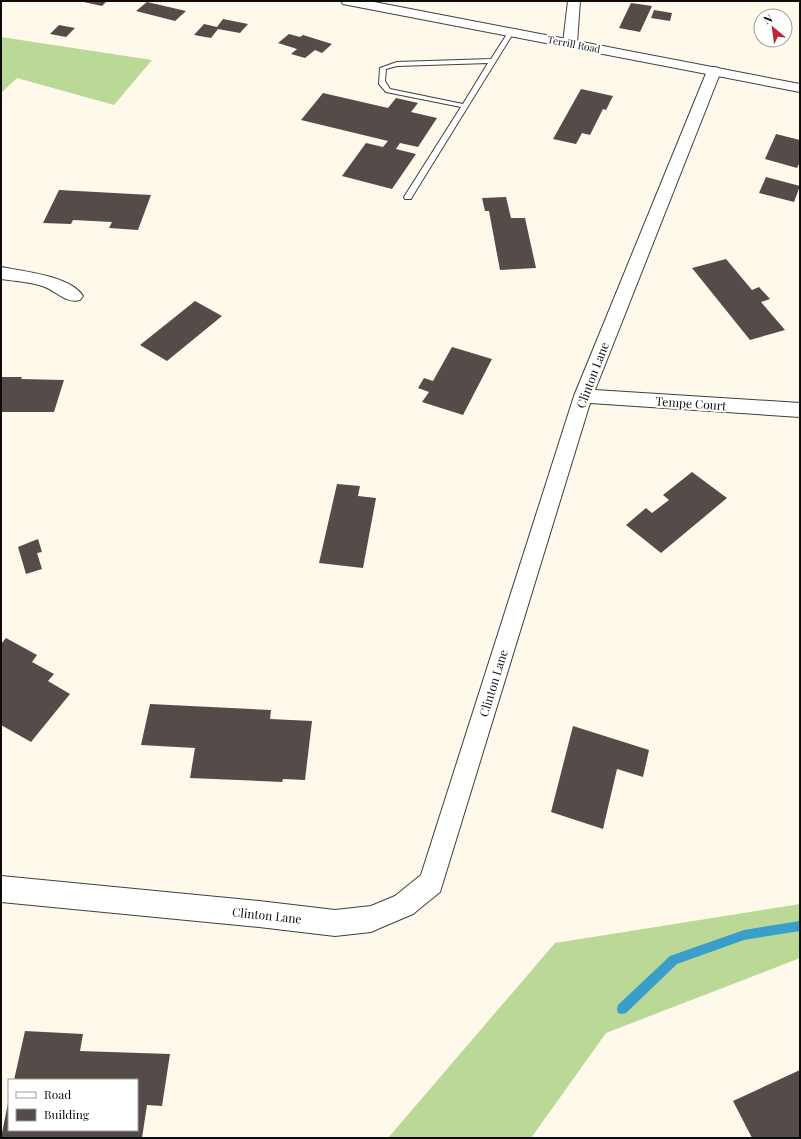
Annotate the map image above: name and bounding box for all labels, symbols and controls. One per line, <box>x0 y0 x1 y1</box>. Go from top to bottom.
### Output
north arrow <box>753 8 793 48</box>
text: N <box>761 10 775 27</box>
street label: Terrill Road <box>546 32 602 56</box>
street label: Clinton Lane <box>572 340 612 410</box>
street label: Tempe Court <box>655 393 728 414</box>
street label: Clinton Lane <box>475 647 511 719</box>
street label: Clinton Lane <box>232 903 302 927</box>
legend <box>8 1079 138 1131</box>
text: Road <box>44 1086 71 1102</box>
text: Building <box>44 1106 90 1122</box>

